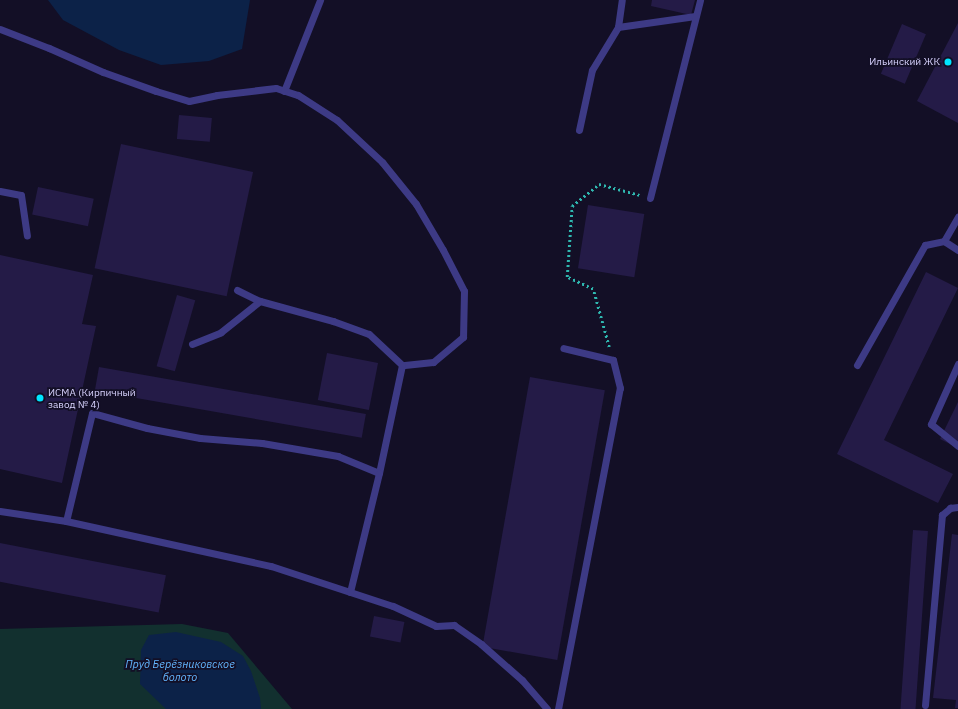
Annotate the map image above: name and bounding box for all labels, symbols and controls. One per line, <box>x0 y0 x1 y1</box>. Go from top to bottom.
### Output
place label: Ильинский ЖК <box>869 56 940 68</box>
marker: Ильинский ЖК <box>943 57 953 67</box>
place label: ИСМА (Кирпичный завод № 4) <box>48 386 136 410</box>
marker: ИСМА (Кирпичный завод № 4) <box>35 393 45 403</box>
water label: Пруд Берёзниковское болото <box>125 658 235 684</box>

